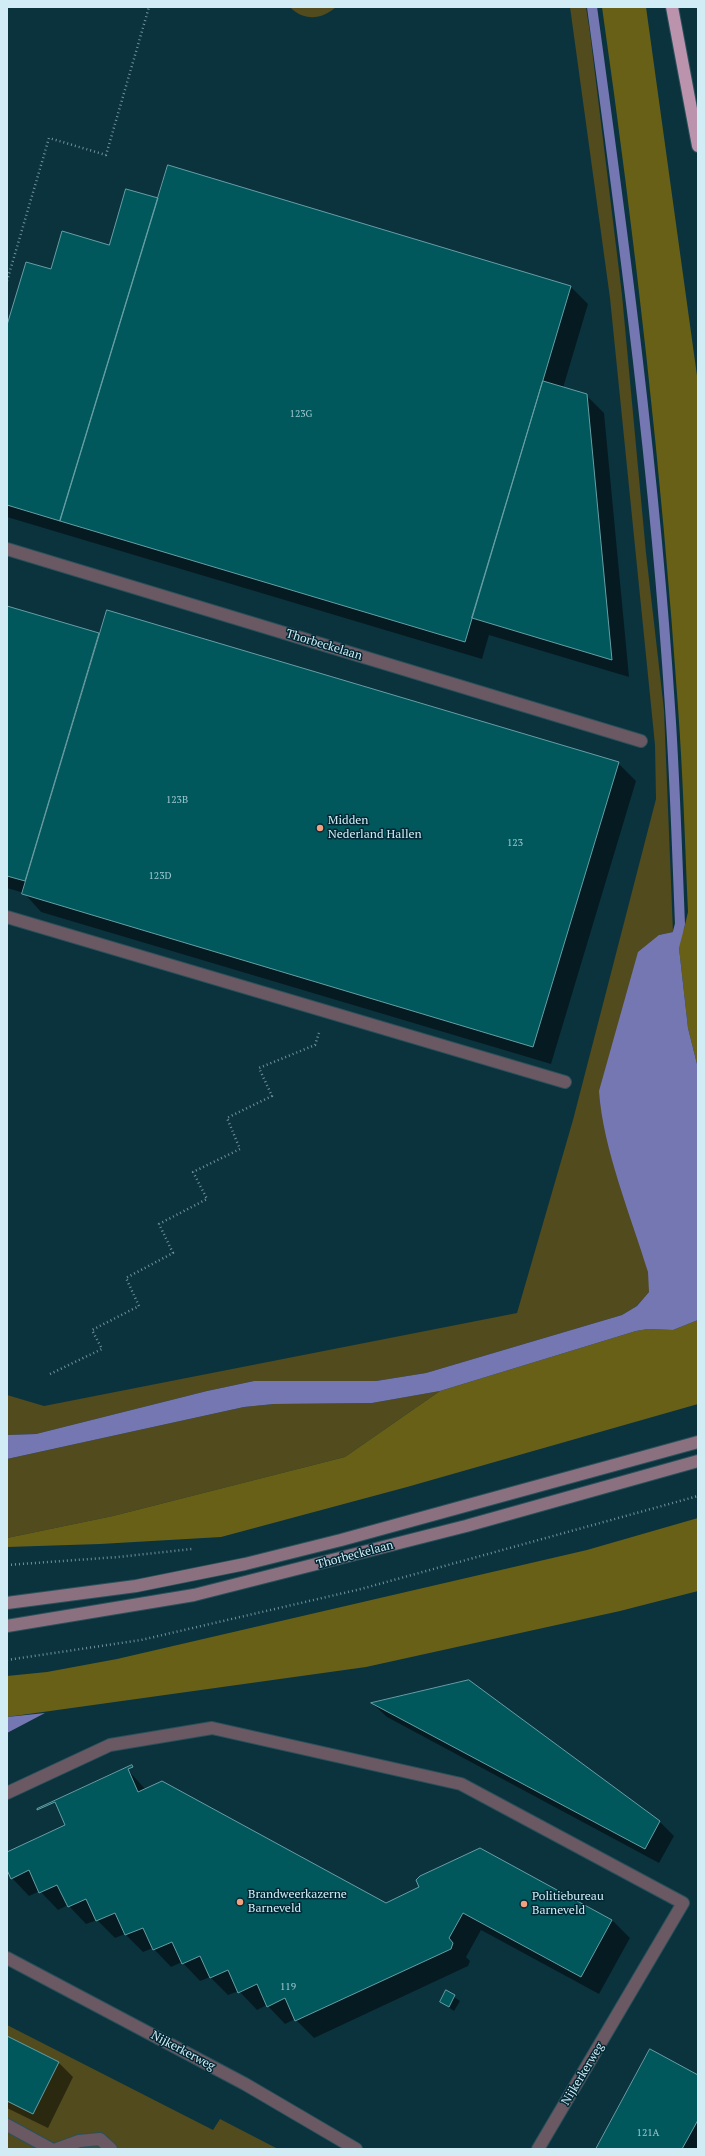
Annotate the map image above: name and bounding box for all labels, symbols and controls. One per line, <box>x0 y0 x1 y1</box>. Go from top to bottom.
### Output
house number: 123G <box>290 408 312 420</box>
street label: Thorbeckelaan <box>284 627 364 663</box>
house number: 123B <box>166 794 188 806</box>
place label: Midden Nederland Hallen <box>328 814 422 842</box>
marker: Midden Nederland Hallen <box>315 823 325 833</box>
house number: 123 <box>507 837 523 849</box>
house number: 123D <box>148 870 172 882</box>
street label: Thorbeckelaan <box>315 1538 395 1572</box>
place label: Brandweerkazerne Barneveld <box>248 1888 347 1916</box>
place label: Politiebureau Barneveld <box>532 1890 604 1918</box>
marker: Brandweerkazerne Barneveld <box>235 1897 245 1907</box>
marker: Politiebureau Barneveld <box>519 1899 529 1909</box>
house number: 119 <box>280 1981 296 1993</box>
street label: Nijkerkerweg <box>149 2028 217 2074</box>
street label: Nijkerkerweg <box>559 2040 607 2108</box>
house number: 121A <box>637 2127 659 2139</box>

